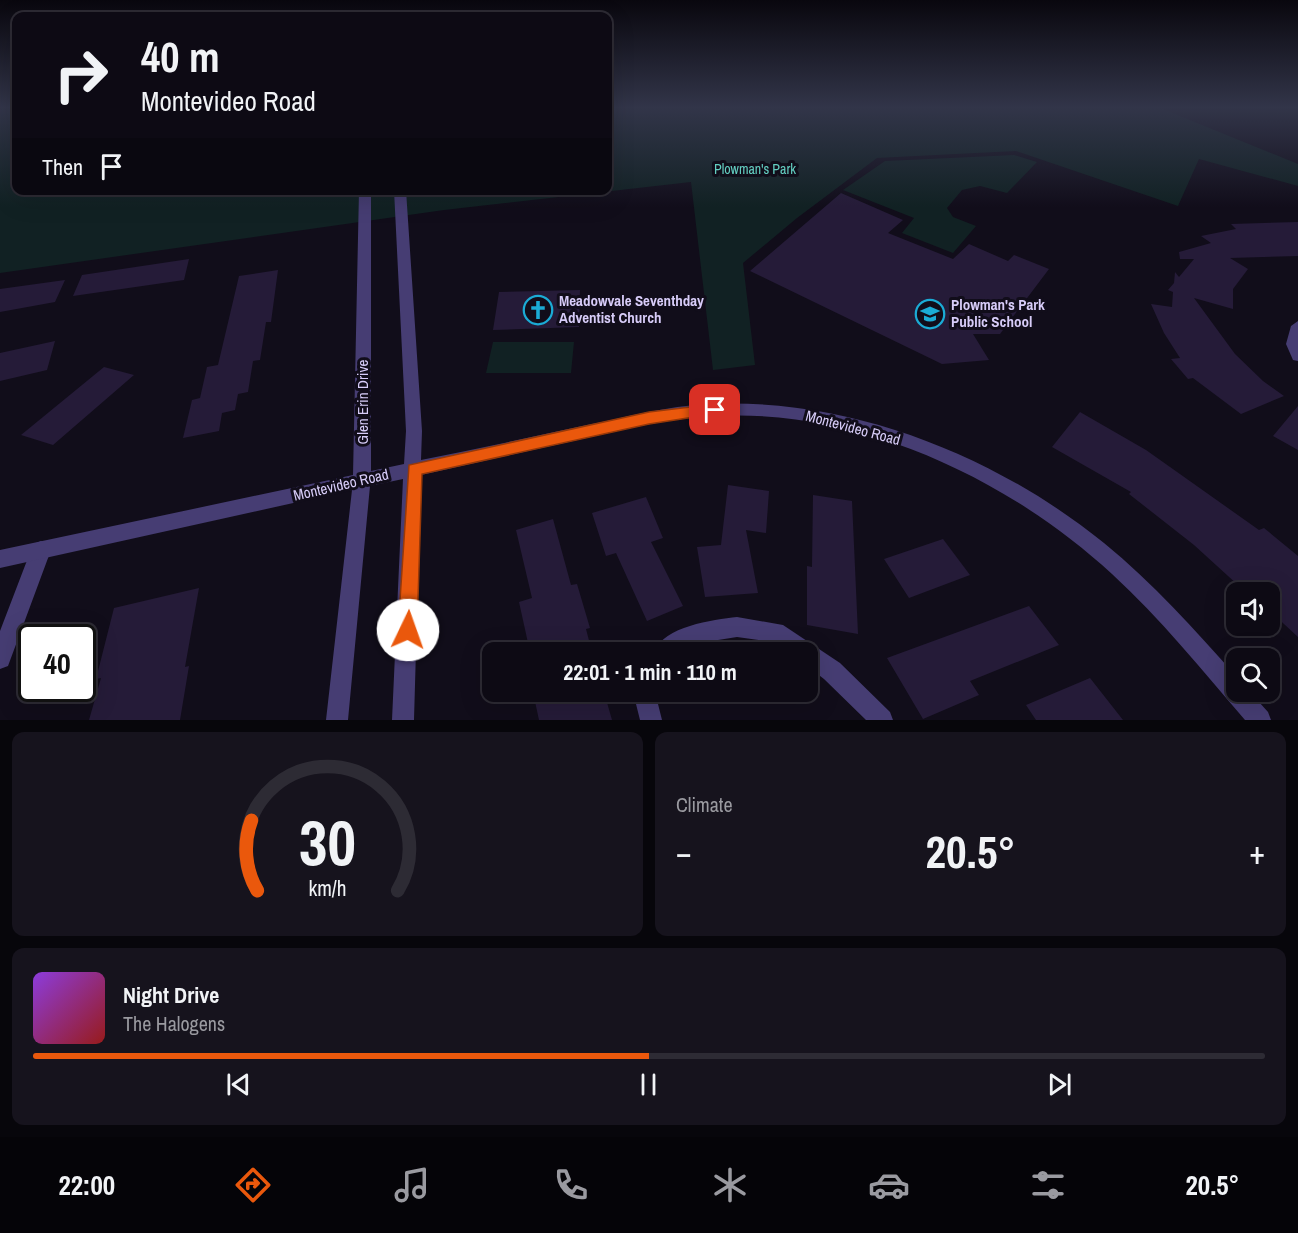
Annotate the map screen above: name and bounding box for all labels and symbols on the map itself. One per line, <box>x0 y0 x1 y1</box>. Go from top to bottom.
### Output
park label: Plowman's Park <box>714 160 796 178</box>
place label: Meadowvale Seventhday Adventist Church <box>559 290 704 328</box>
church icon: Meadowvale Seventhday Adventist Church <box>522 294 554 326</box>
place label: Plowman's Park Public School <box>951 294 1045 332</box>
school or university icon: Plowman's Park Public School <box>914 298 946 330</box>
street label: Glen Erin Drive <box>352 359 373 444</box>
pin <box>689 384 740 435</box>
street label: Montevideo Road <box>804 405 903 450</box>
street label: Montevideo Road <box>291 463 391 506</box>
position arrow <box>376 598 440 662</box>
speed limit sign: 40 <box>18 624 96 702</box>

